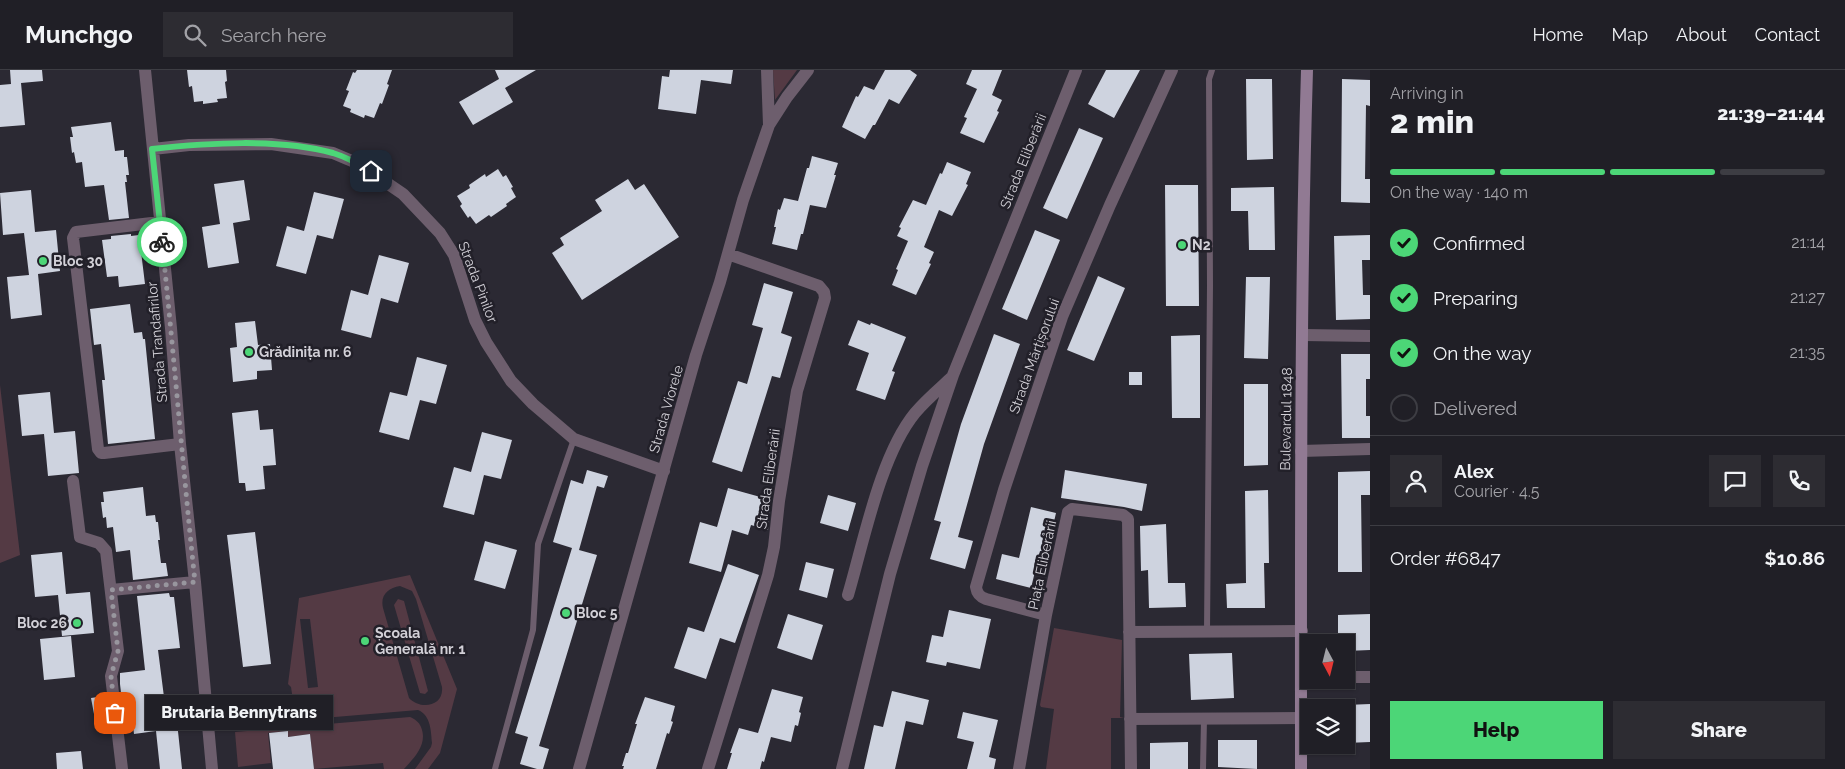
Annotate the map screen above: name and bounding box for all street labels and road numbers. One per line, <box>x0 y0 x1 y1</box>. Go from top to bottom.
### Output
street label: Strada Eliberării <box>997 111 1049 211</box>
street label: Strada Pinilor <box>455 239 501 325</box>
street label: Strada Trandafirilor <box>144 281 170 403</box>
street label: Strada Mărțișorului <box>1006 296 1062 416</box>
street label: Strada Viorele <box>646 363 686 455</box>
street label: Bulevardul 1848 <box>1277 367 1295 471</box>
street label: Strada Eliberării <box>753 428 783 530</box>
street label: Piața Eliberării <box>1025 519 1059 611</box>

